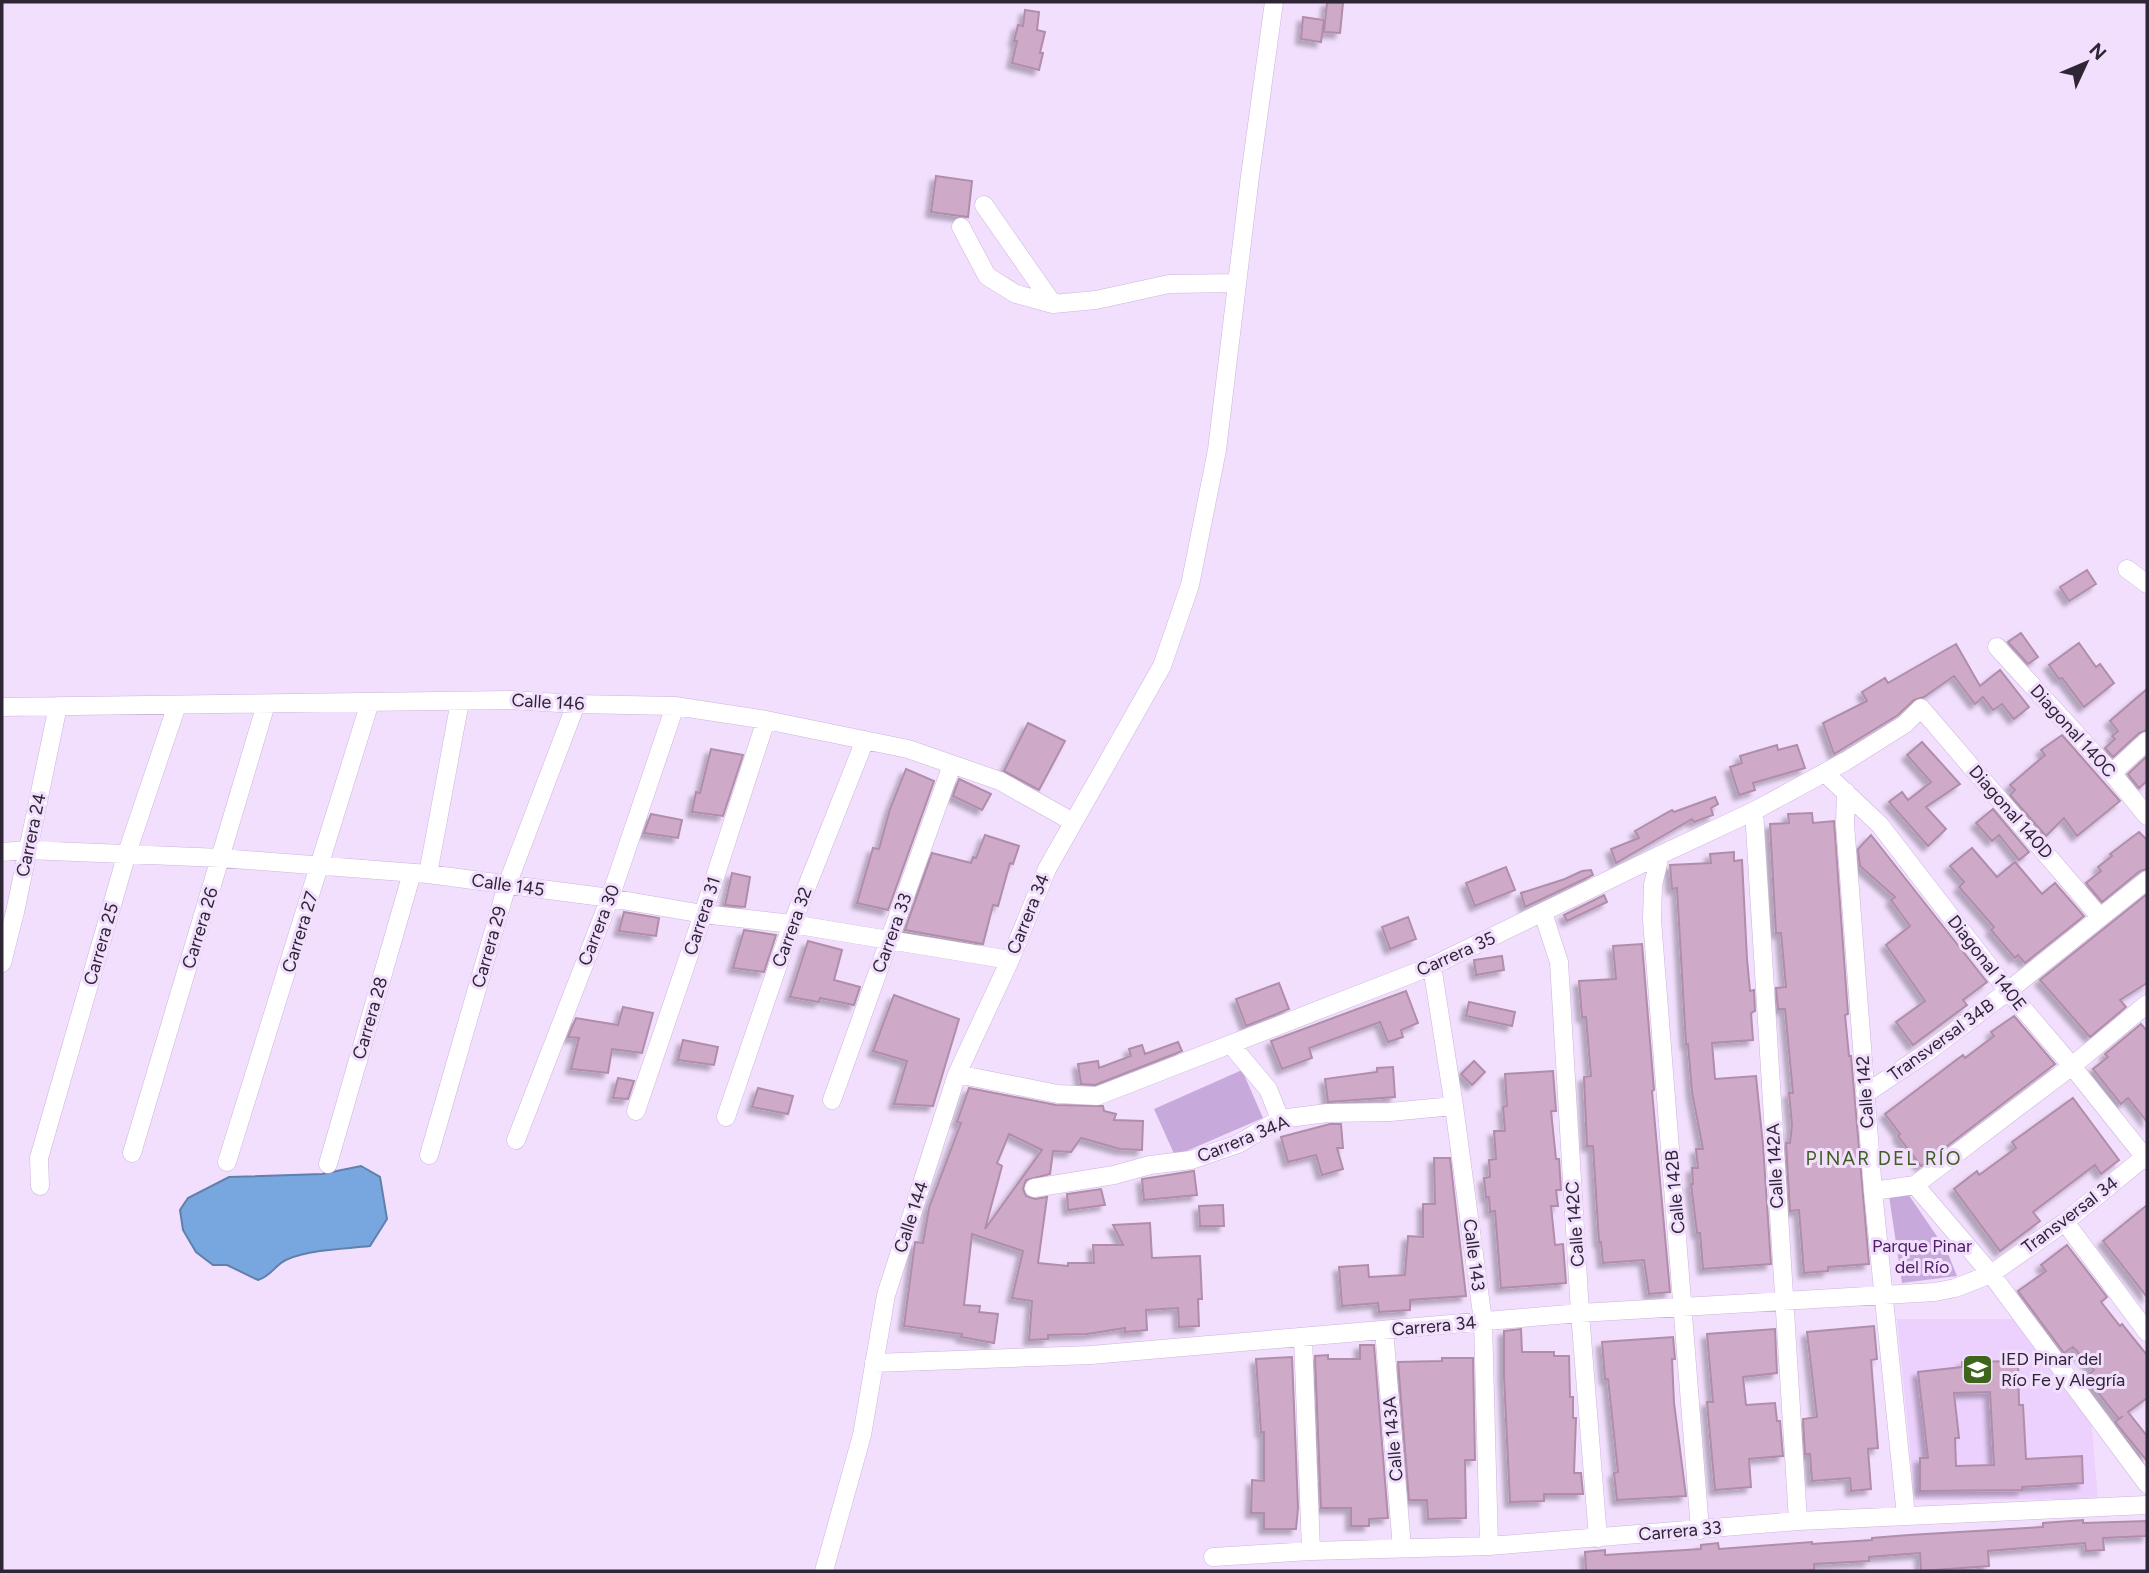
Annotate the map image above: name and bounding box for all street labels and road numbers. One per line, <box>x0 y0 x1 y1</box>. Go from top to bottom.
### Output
street label: Diagonal 140C <box>2026 680 2120 782</box>
street label: Calle 146 <box>511 689 585 715</box>
street label: Diagonal 140D <box>1964 761 2058 863</box>
street label: Carrera 24 <box>11 791 51 879</box>
street label: Calle 145 <box>470 869 546 901</box>
street label: Carrera 34 <box>1002 871 1054 957</box>
street label: Carrera 31 <box>679 874 725 958</box>
street label: Carrera 30 <box>573 881 625 969</box>
street label: Carrera 32 <box>767 884 817 970</box>
street label: Carrera 26 <box>177 885 223 971</box>
street label: Carrera 27 <box>277 888 323 975</box>
street label: Carrera 33 <box>867 890 917 976</box>
street label: Carrera 25 <box>79 900 123 988</box>
street label: Carrera 29 <box>467 904 511 990</box>
street label: Diagonal 140E <box>1943 911 2031 1015</box>
street label: Carrera 35 <box>1413 927 1499 981</box>
street label: Carrera 28 <box>348 974 392 1062</box>
street label: Transversal 34B <box>1884 994 1998 1086</box>
street label: Calle 142 <box>1851 1055 1879 1129</box>
street label: Carrera 34A <box>1194 1111 1292 1167</box>
street label: Calle 142A <box>1762 1123 1788 1209</box>
street label: Calle 142B <box>1660 1149 1690 1235</box>
street label: Transversal 34 <box>2018 1172 2122 1258</box>
street label: Calle 144 <box>889 1178 933 1256</box>
street label: Calle 142C <box>1561 1180 1589 1268</box>
street label: Calle 143 <box>1459 1218 1489 1292</box>
street label: Carrera 34 <box>1391 1311 1477 1341</box>
street label: Calle 143A <box>1378 1396 1408 1482</box>
street label: Carrera 33 <box>1637 1516 1723 1546</box>

